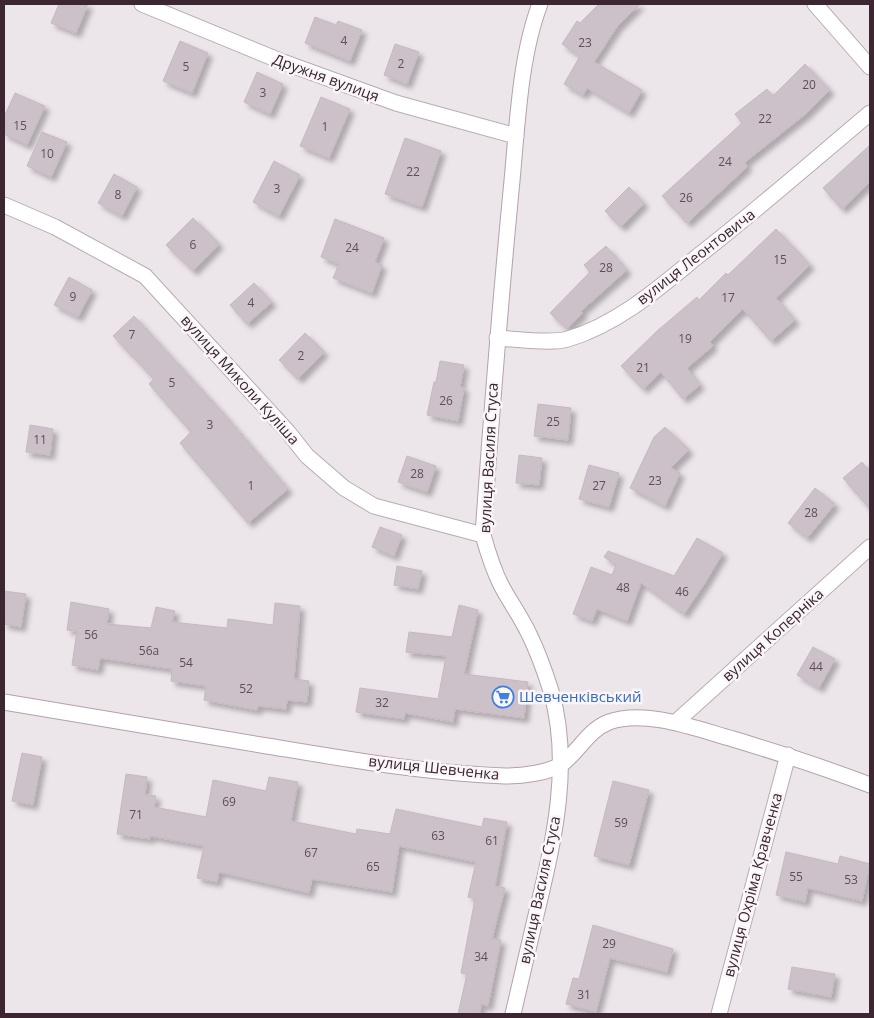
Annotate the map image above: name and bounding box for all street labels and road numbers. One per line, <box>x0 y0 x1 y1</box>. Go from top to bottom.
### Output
street label: Дружня вулиця <box>270 49 382 106</box>
street label: вулиця Леонтовича <box>632 204 759 309</box>
street label: вулиця Миколи Куліша <box>177 310 305 449</box>
street label: вулиця Василя Стуса <box>474 382 502 534</box>
street label: вулиця Коперніка <box>717 583 827 685</box>
street label: вулиця Шевченка <box>368 750 501 784</box>
street label: вулиця Охріма Кравченка <box>718 790 786 979</box>
street label: вулиця Василя Стуса <box>514 814 564 966</box>

